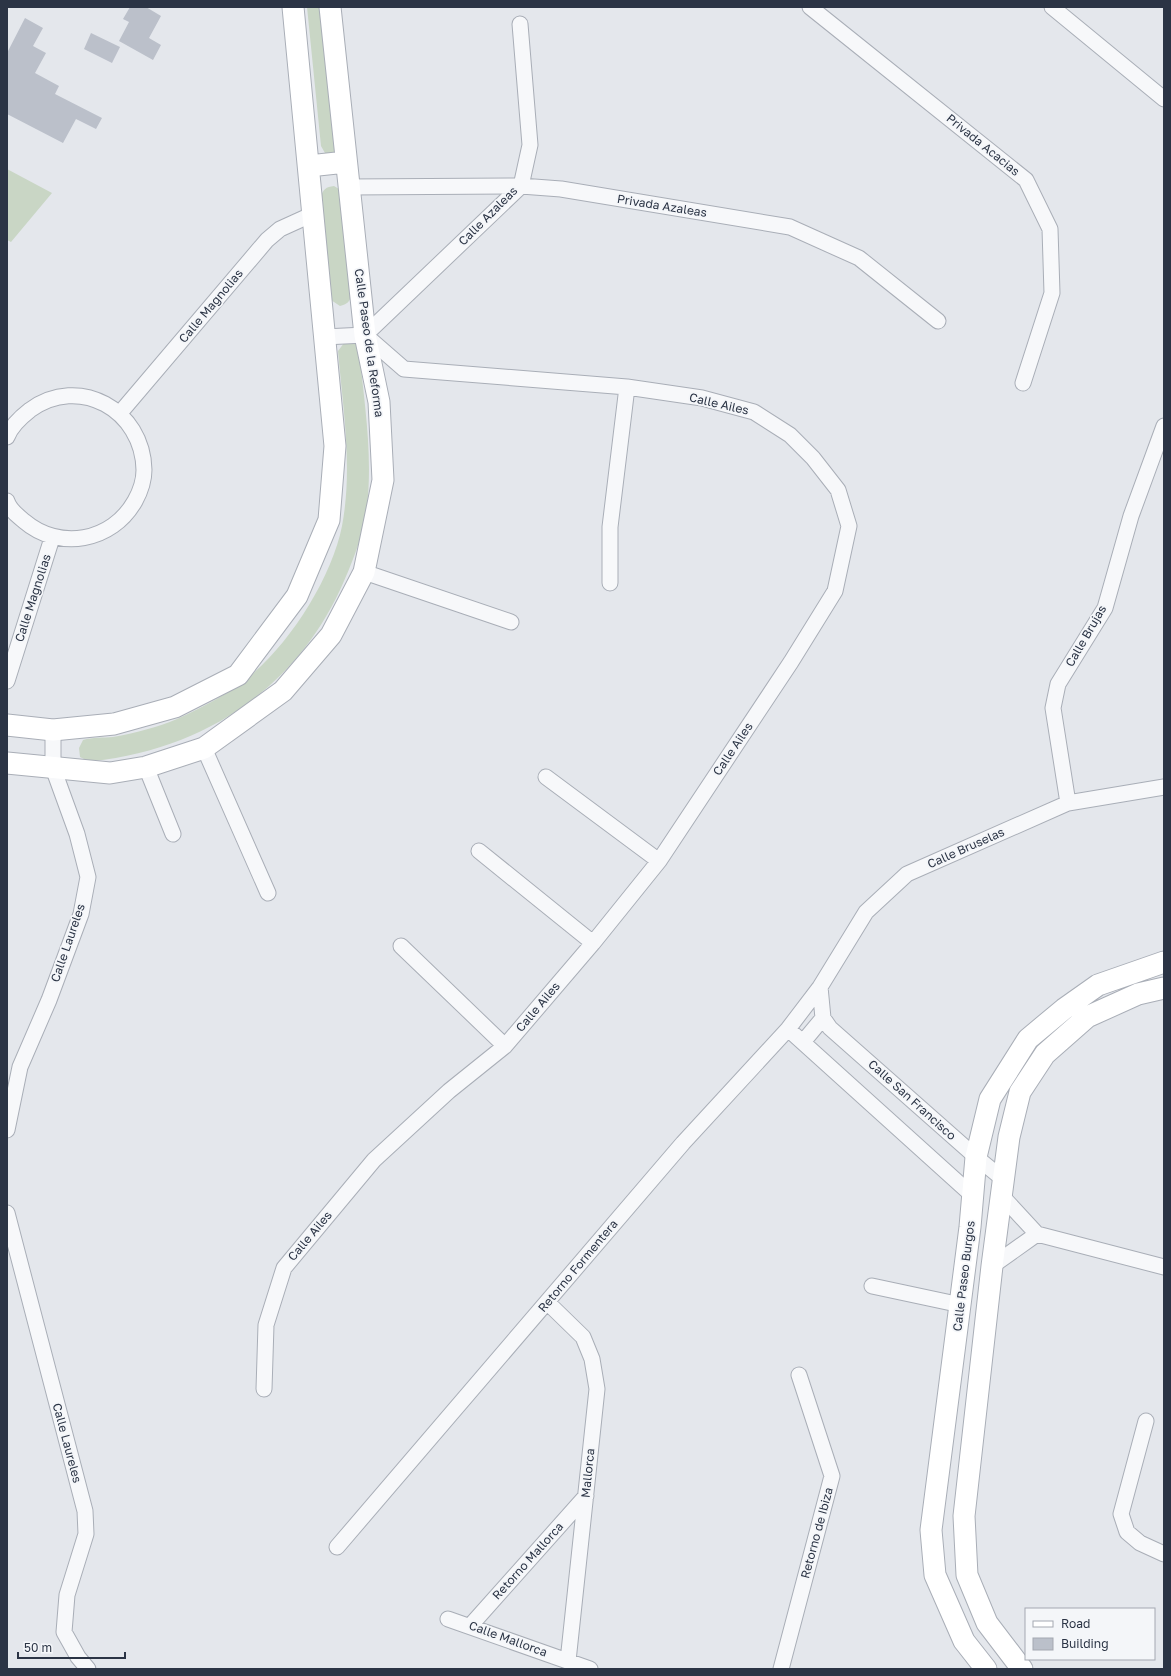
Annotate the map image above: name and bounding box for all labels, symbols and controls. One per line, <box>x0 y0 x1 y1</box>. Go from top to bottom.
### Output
street label: Privada Acacias <box>944 110 1023 179</box>
street label: Calle Azaleas <box>455 183 520 248</box>
street label: Privada Azaleas <box>616 191 708 220</box>
street label: Calle Magnolias <box>175 266 246 346</box>
street label: Calle Paseo de la Reforma <box>352 268 387 418</box>
street label: Calle Ailes <box>688 389 750 418</box>
street label: Calle Magnolias <box>11 552 54 644</box>
street label: Calle Brujas <box>1062 602 1109 669</box>
street label: Calle Ailes <box>709 719 756 778</box>
street label: Calle Bruselas <box>925 824 1007 871</box>
street label: Calle Laureles <box>47 902 88 984</box>
street label: Calle Ailes <box>512 979 563 1035</box>
street label: Calle San Francisco <box>865 1056 959 1143</box>
street label: Calle Ailes <box>284 1208 335 1264</box>
street label: Retorno Formentera <box>535 1216 621 1315</box>
street label: Calle Paseo Burgos <box>949 1220 978 1332</box>
street label: Calle Laureles <box>50 1401 85 1484</box>
street label: Mallorca <box>577 1447 598 1498</box>
street label: Retorno de Ibiza <box>797 1486 836 1580</box>
street label: Retorno Mallorca <box>489 1519 566 1602</box>
legend <box>1025 1608 1155 1660</box>
text: Road <box>1061 1616 1090 1631</box>
street label: Calle Mallorca <box>467 1617 549 1660</box>
scale bar <box>18 1634 125 1660</box>
text: Building <box>1061 1636 1109 1651</box>
text: 50 m <box>24 1640 52 1655</box>

